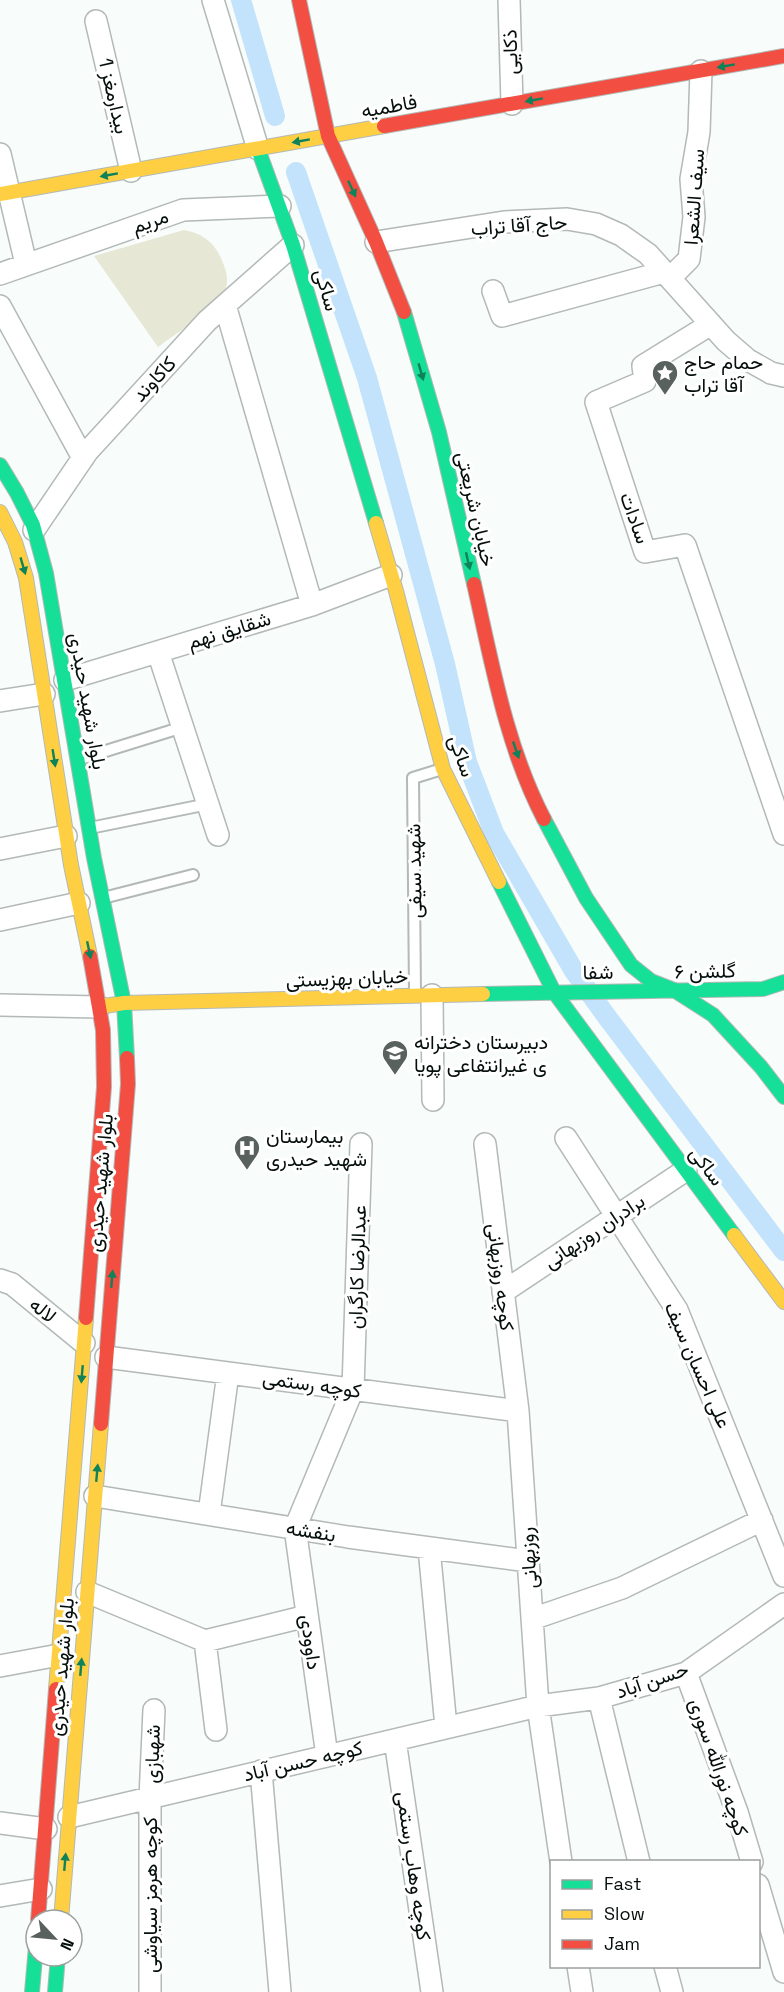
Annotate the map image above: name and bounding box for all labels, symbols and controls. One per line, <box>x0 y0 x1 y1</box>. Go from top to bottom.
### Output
street label: ذکایی <box>497 29 523 75</box>
street label: بیدارمغز 1 <box>93 56 135 136</box>
one-way arrow <box>717 62 736 71</box>
street label: فاطمیه <box>359 88 419 124</box>
one-way arrow <box>525 96 544 105</box>
one-way arrow <box>291 137 310 146</box>
street label: سیف الشعرا <box>678 148 710 246</box>
one-way arrow <box>99 171 118 180</box>
one-way arrow <box>348 181 357 198</box>
street label: مریم <box>128 203 172 239</box>
street label: حاج آقا تراب <box>470 209 568 242</box>
street label: ساکی <box>309 266 345 314</box>
place label: حمام حاج آقا تراب <box>684 349 763 398</box>
street label: کاکاوند <box>126 351 182 407</box>
place icon: حمام حاج آقا تراب <box>650 358 680 396</box>
one-way arrow <box>417 363 426 381</box>
street label: خیابان شریعتی <box>450 449 502 569</box>
street label: سادات <box>614 489 656 547</box>
one-way arrow <box>464 552 473 571</box>
one-way arrow <box>19 557 28 575</box>
street label: شقایق نهم <box>184 605 274 655</box>
street label: بلوار شهید حیدری <box>63 630 113 772</box>
street label: ساکی <box>443 731 481 781</box>
one-way arrow <box>512 741 521 759</box>
one-way arrow <box>50 749 59 768</box>
street label: شهید سیفی <box>400 823 428 919</box>
one-way arrow <box>85 941 94 960</box>
street label: گلشن ۶ <box>674 957 736 985</box>
street label: شفا <box>582 959 614 985</box>
street label: خیابان بهزیستی <box>285 963 409 993</box>
place label: دبیرستان دخترانه ی غیرانتفاعی پویا <box>414 1029 548 1079</box>
school or university icon: دبیرستان دخترانه ی غیرانتفاعی پویا <box>380 1038 410 1076</box>
street label: بلوار شهید حیدری <box>81 1113 119 1253</box>
place label: بیمارستان شهید حیدری <box>266 1123 367 1172</box>
hospital icon: بیمارستان شهید حیدری <box>232 1133 262 1171</box>
street label: ساکی <box>684 1141 730 1191</box>
street label: برادران روزبهانی <box>538 1188 650 1274</box>
street label: عبدالرضا کارگران <box>342 1204 372 1330</box>
street label: کوچه روزبهانی <box>481 1222 521 1333</box>
one-way arrow <box>107 1269 117 1288</box>
street label: لاله <box>24 1291 62 1329</box>
street label: علی احسان سیف <box>659 1298 737 1432</box>
street label: کوچه رستمی <box>261 1364 363 1405</box>
one-way arrow <box>77 1365 87 1384</box>
one-way arrow <box>92 1463 102 1482</box>
street label: بنفشه <box>284 1514 338 1548</box>
street label: روزبهانی <box>513 1526 543 1590</box>
street label: بلوار شهید حیدری <box>42 1597 80 1737</box>
street label: داوودی <box>294 1613 328 1671</box>
street label: حسن آباد <box>612 1655 692 1705</box>
one-way arrow <box>76 1658 86 1677</box>
street label: کوچه نورالله سوری <box>682 1695 755 1840</box>
street label: شهبازی <box>138 1724 166 1784</box>
street label: کوچه حسن آباد <box>241 1735 366 1788</box>
street label: کوچه وهاب رستمی <box>390 1790 437 1942</box>
street label: کوچه هرمز سیاوشی <box>137 1817 164 1973</box>
one-way arrow <box>60 1852 70 1871</box>
legend <box>550 1860 760 1968</box>
text: Fast <box>604 1872 641 1895</box>
text: Slow <box>604 1902 645 1925</box>
north arrow <box>24 1908 84 1968</box>
text: Jam <box>604 1932 640 1955</box>
text: N <box>55 1935 79 1954</box>

